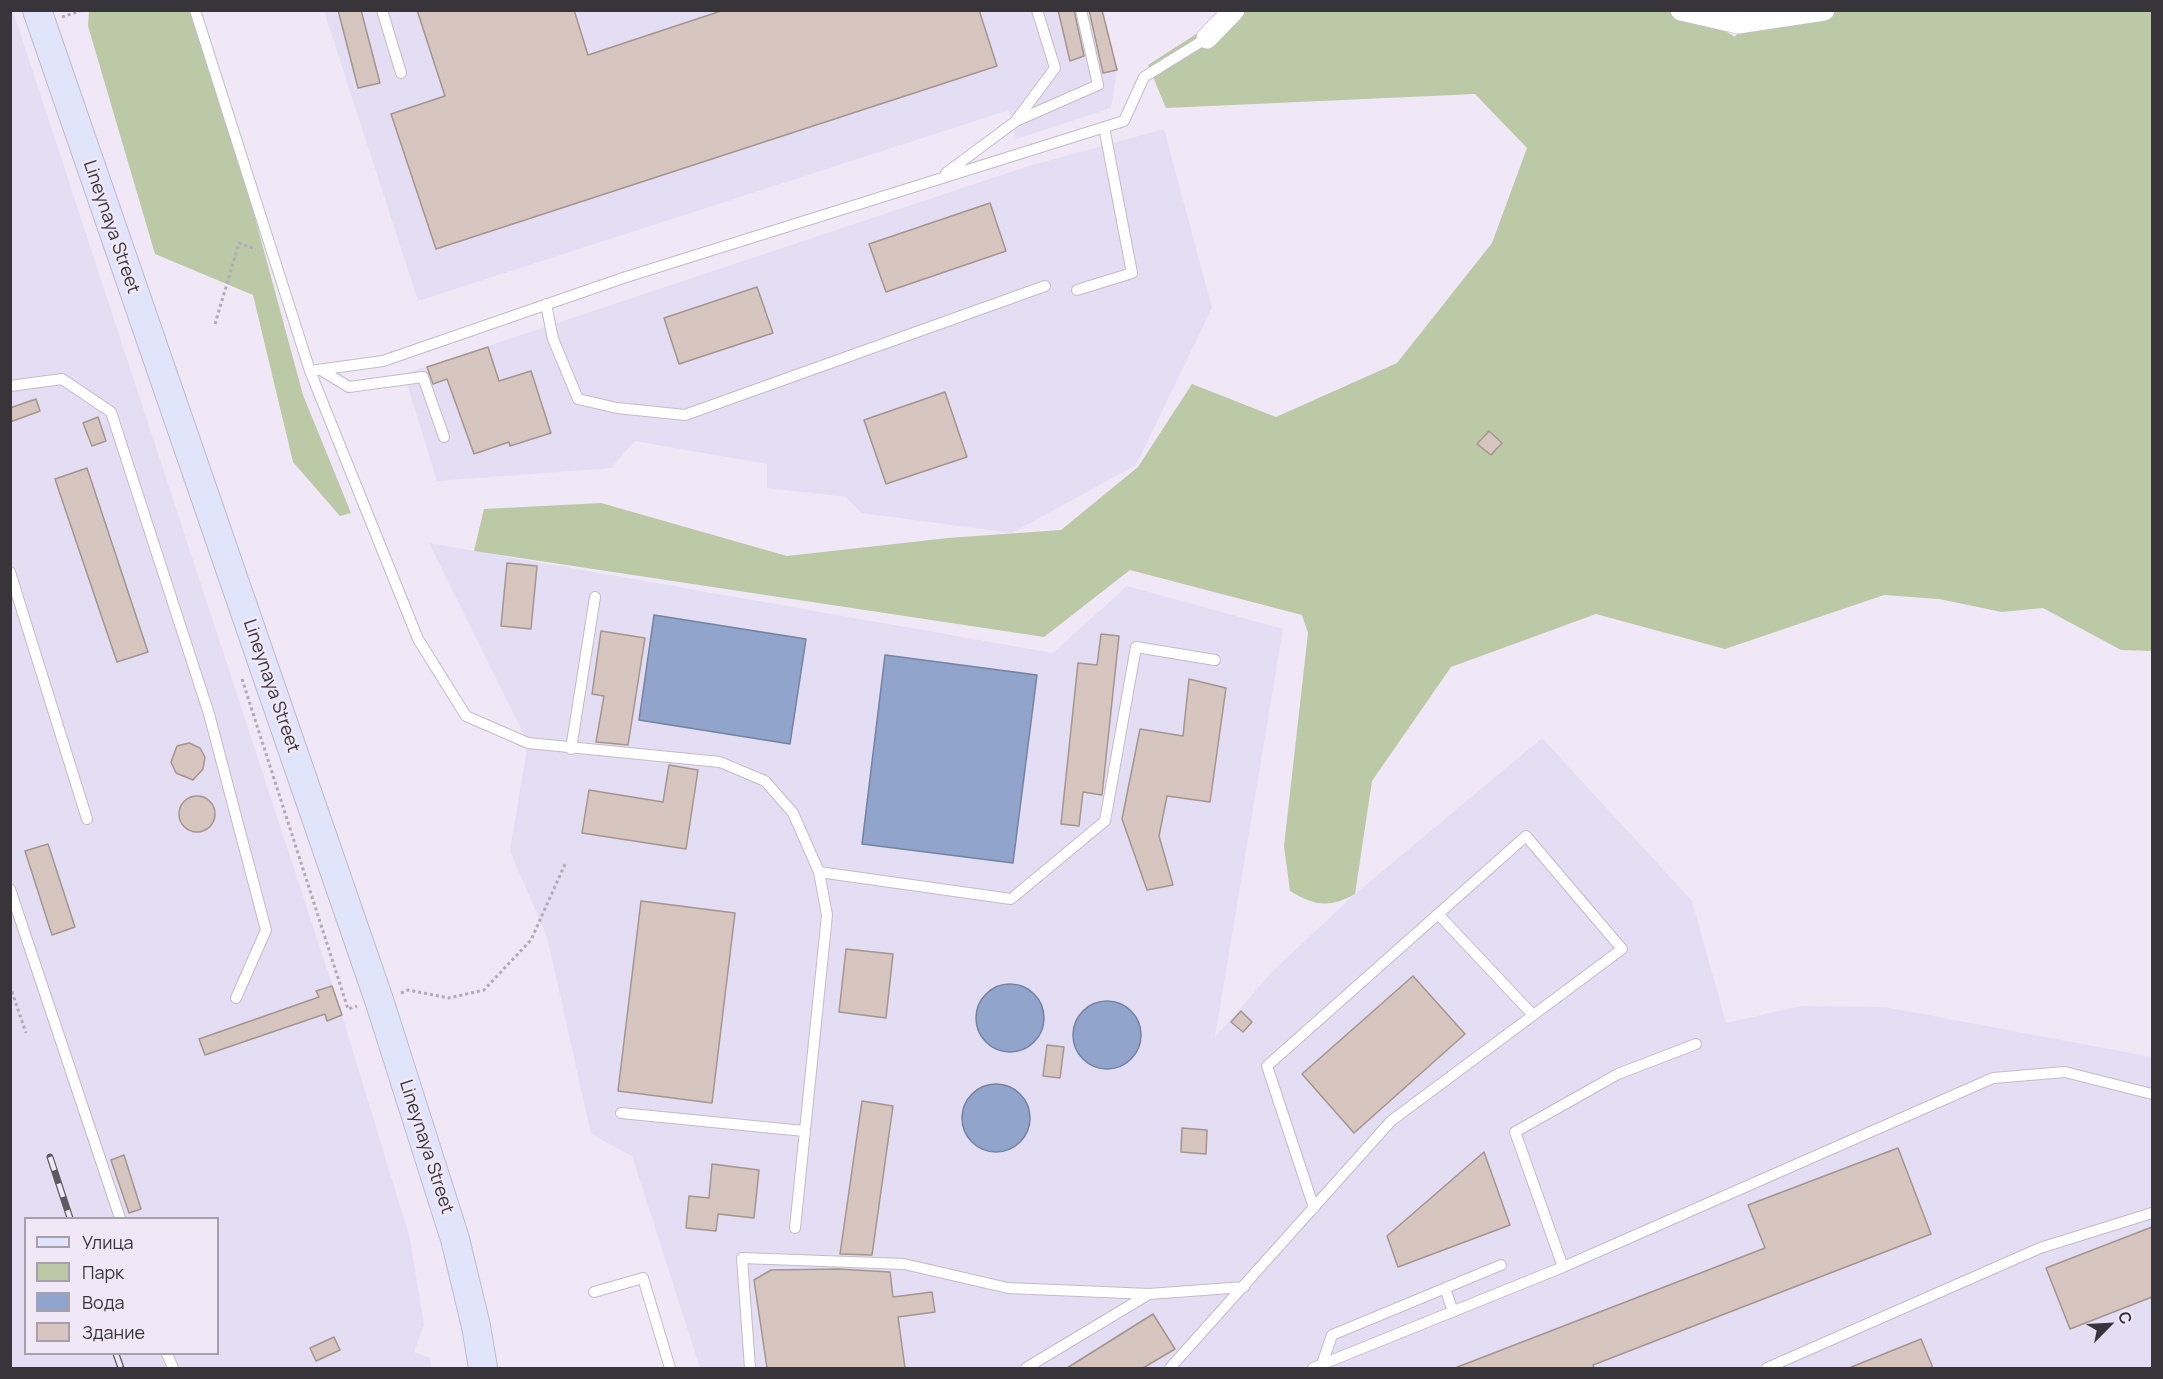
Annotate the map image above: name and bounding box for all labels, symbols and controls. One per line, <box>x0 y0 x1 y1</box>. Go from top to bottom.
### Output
street label: Lineynaya Street <box>78 157 144 297</box>
street label: Lineynaya Street <box>238 616 304 756</box>
street label: Lineynaya Street <box>394 1077 458 1217</box>
legend <box>24 1217 219 1355</box>
text: Улица <box>82 1230 134 1254</box>
text: Парк <box>82 1260 124 1284</box>
text: Вода <box>82 1290 124 1314</box>
north arrow <box>2079 1295 2139 1355</box>
text: С <box>2113 1308 2138 1328</box>
text: Здание <box>82 1320 145 1344</box>

